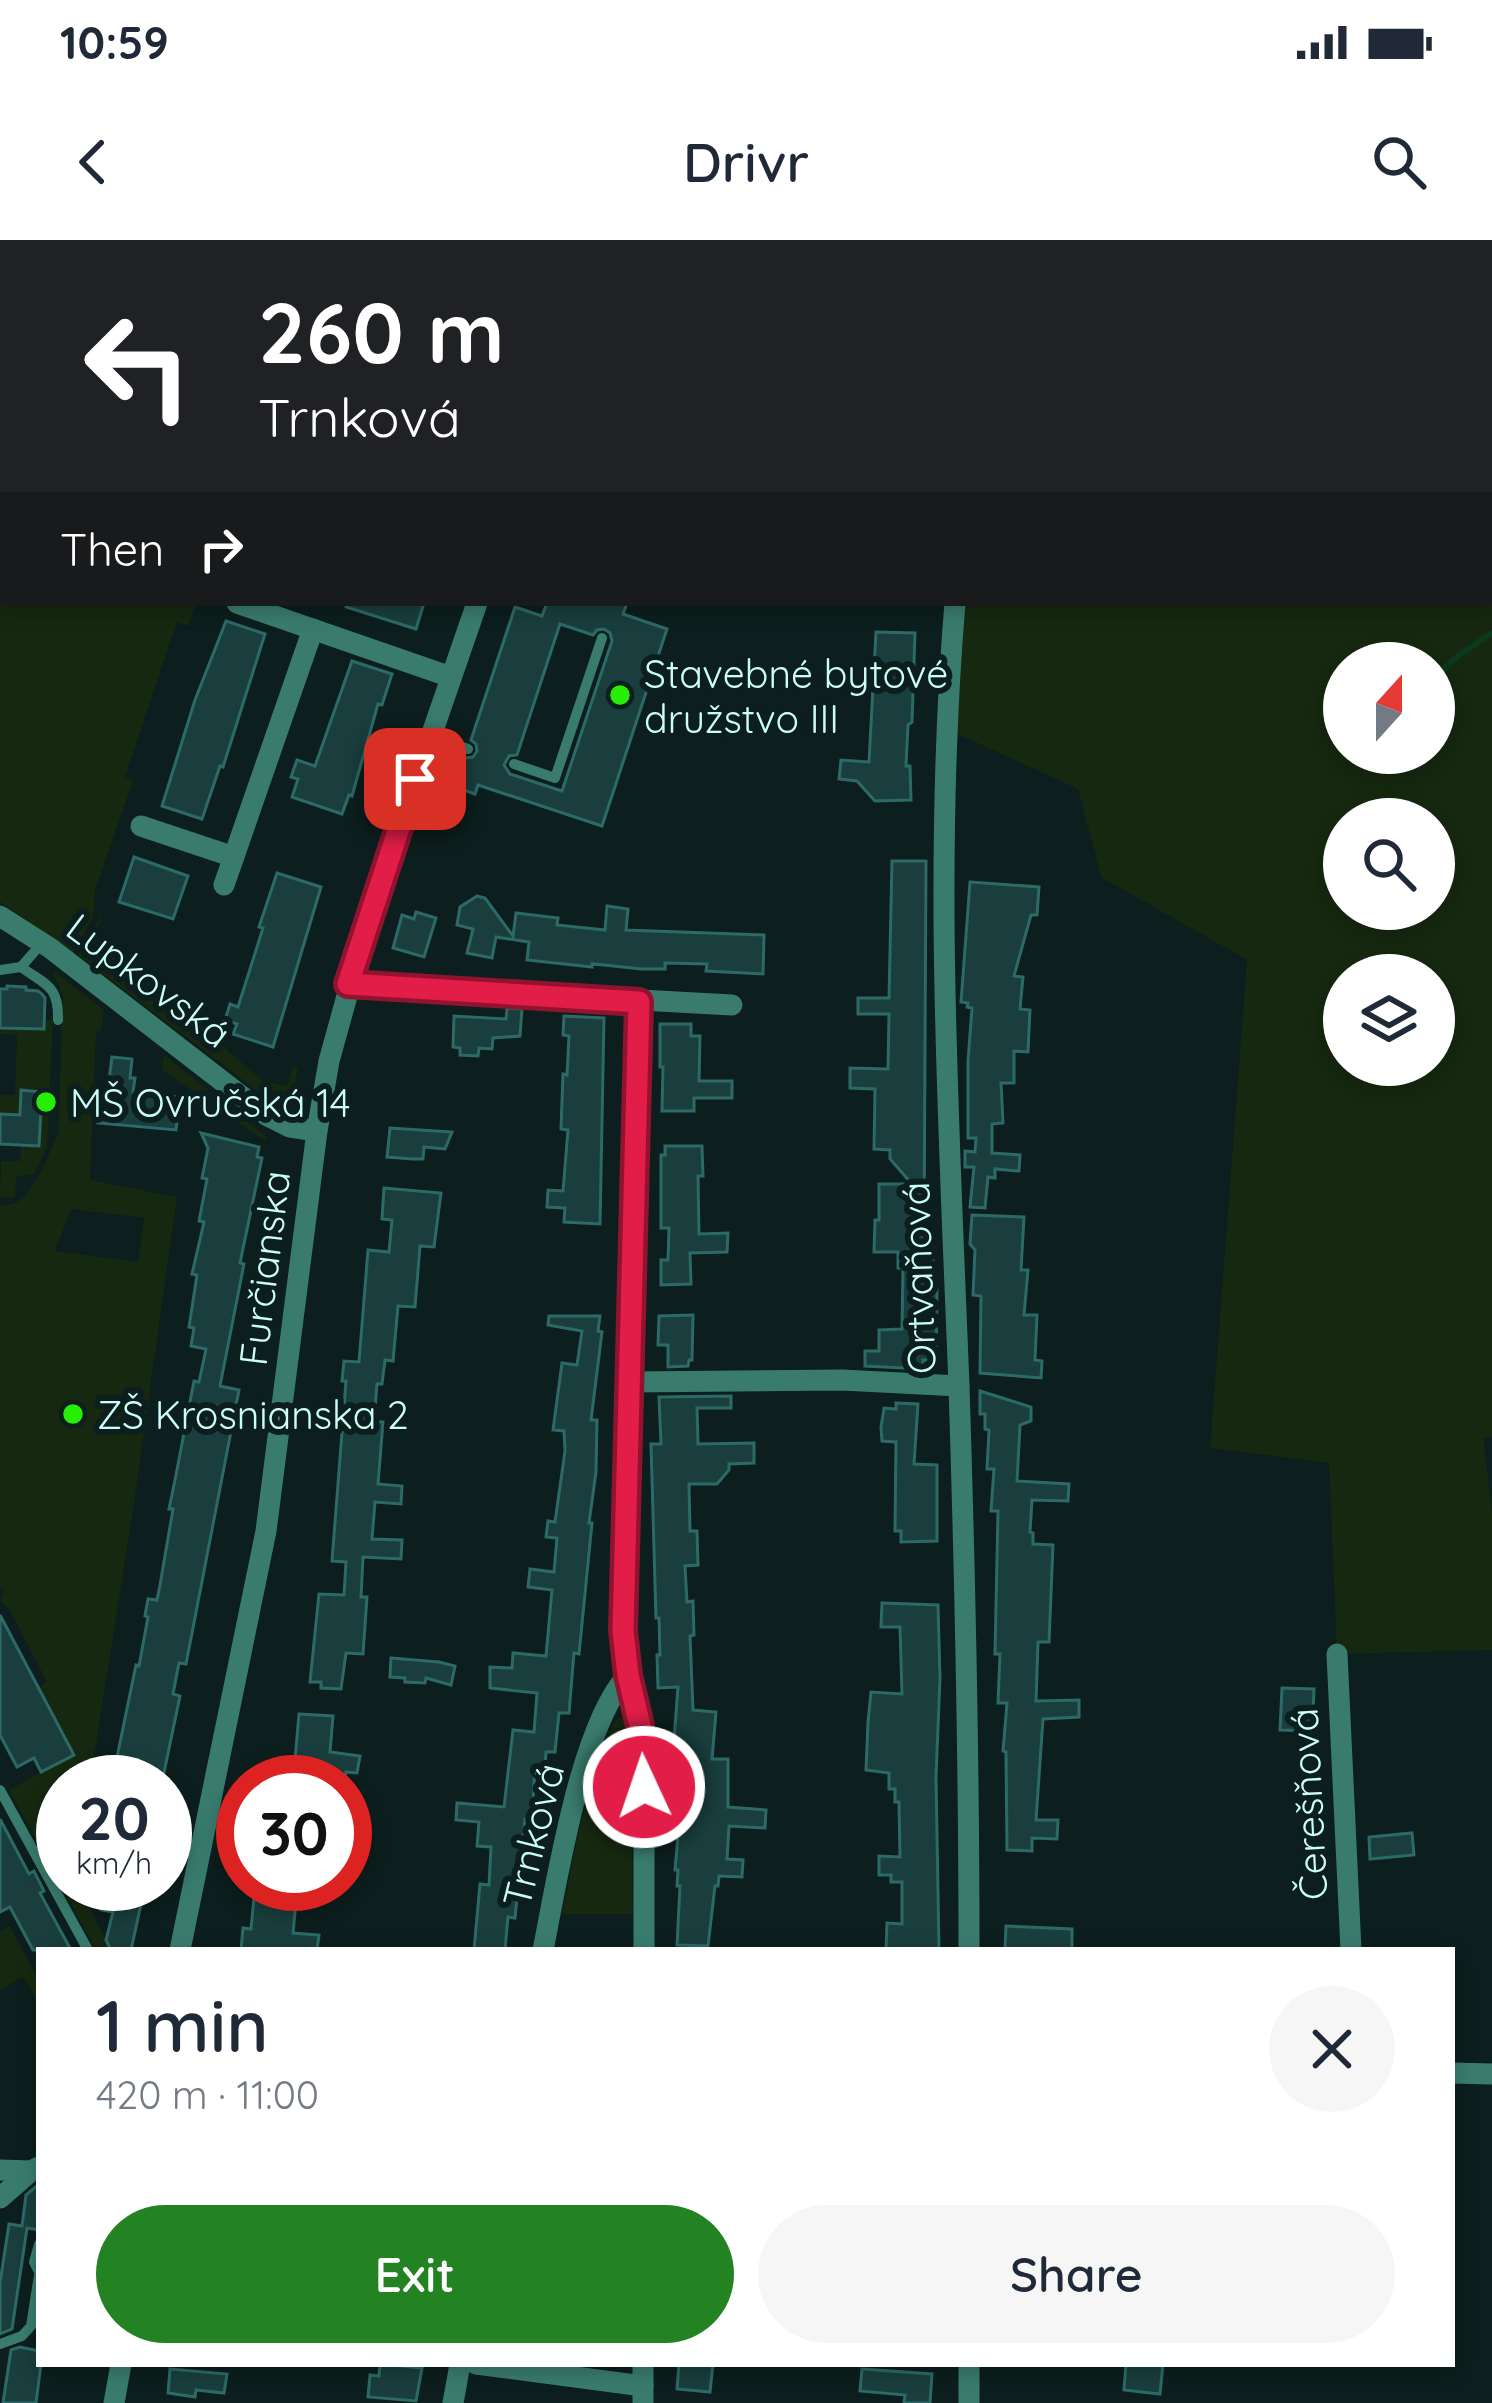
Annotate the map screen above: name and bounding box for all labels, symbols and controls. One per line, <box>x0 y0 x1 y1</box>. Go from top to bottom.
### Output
text: 10:59 <box>60 14 169 70</box>
text: Drivr <box>683 128 809 196</box>
icon: back <box>60 129 126 195</box>
icon: search <box>1366 129 1432 195</box>
text: 260 m <box>258 279 505 384</box>
icon: left <box>60 288 216 444</box>
text: Trnková <box>258 383 461 451</box>
icon: right <box>188 516 254 582</box>
text: Then <box>60 521 164 577</box>
north arrow <box>1323 642 1455 774</box>
map controls <box>1323 642 1455 1086</box>
place label: Stavebné bytové družstvo III <box>644 649 948 743</box>
marker: Stavebné bytové družstvo III <box>607 682 633 708</box>
pin <box>364 728 466 830</box>
icon: arrive <box>382 746 448 812</box>
button: search <box>1323 798 1455 930</box>
street label: Lupkovská <box>57 902 241 1058</box>
button: layers <box>1323 954 1455 1086</box>
place label: MŠ Ovručská 14 <box>70 1078 350 1127</box>
marker: MŠ Ovručská 14 <box>33 1089 59 1115</box>
street label: Furčianska <box>228 1168 300 1368</box>
street label: Ortvaňová <box>890 1181 946 1375</box>
place label: ZŠ Krosnianska 2 <box>97 1390 409 1439</box>
marker: ZŠ Krosnianska 2 <box>60 1401 86 1427</box>
street label: Čerešňová <box>1279 1707 1337 1901</box>
position arrow <box>581 1724 707 1850</box>
speed limit sign: 30 <box>216 1755 372 1911</box>
street label: Trnková <box>492 1758 574 1912</box>
text: 20 <box>79 1780 149 1855</box>
text: km/h <box>76 1844 152 1882</box>
text: 1 min <box>96 1980 269 2070</box>
button: close <box>1269 1986 1395 2112</box>
text: 420 m · 11:00 <box>96 2070 319 2119</box>
button: Exit <box>96 2205 734 2343</box>
button: Share <box>758 2205 1395 2343</box>

